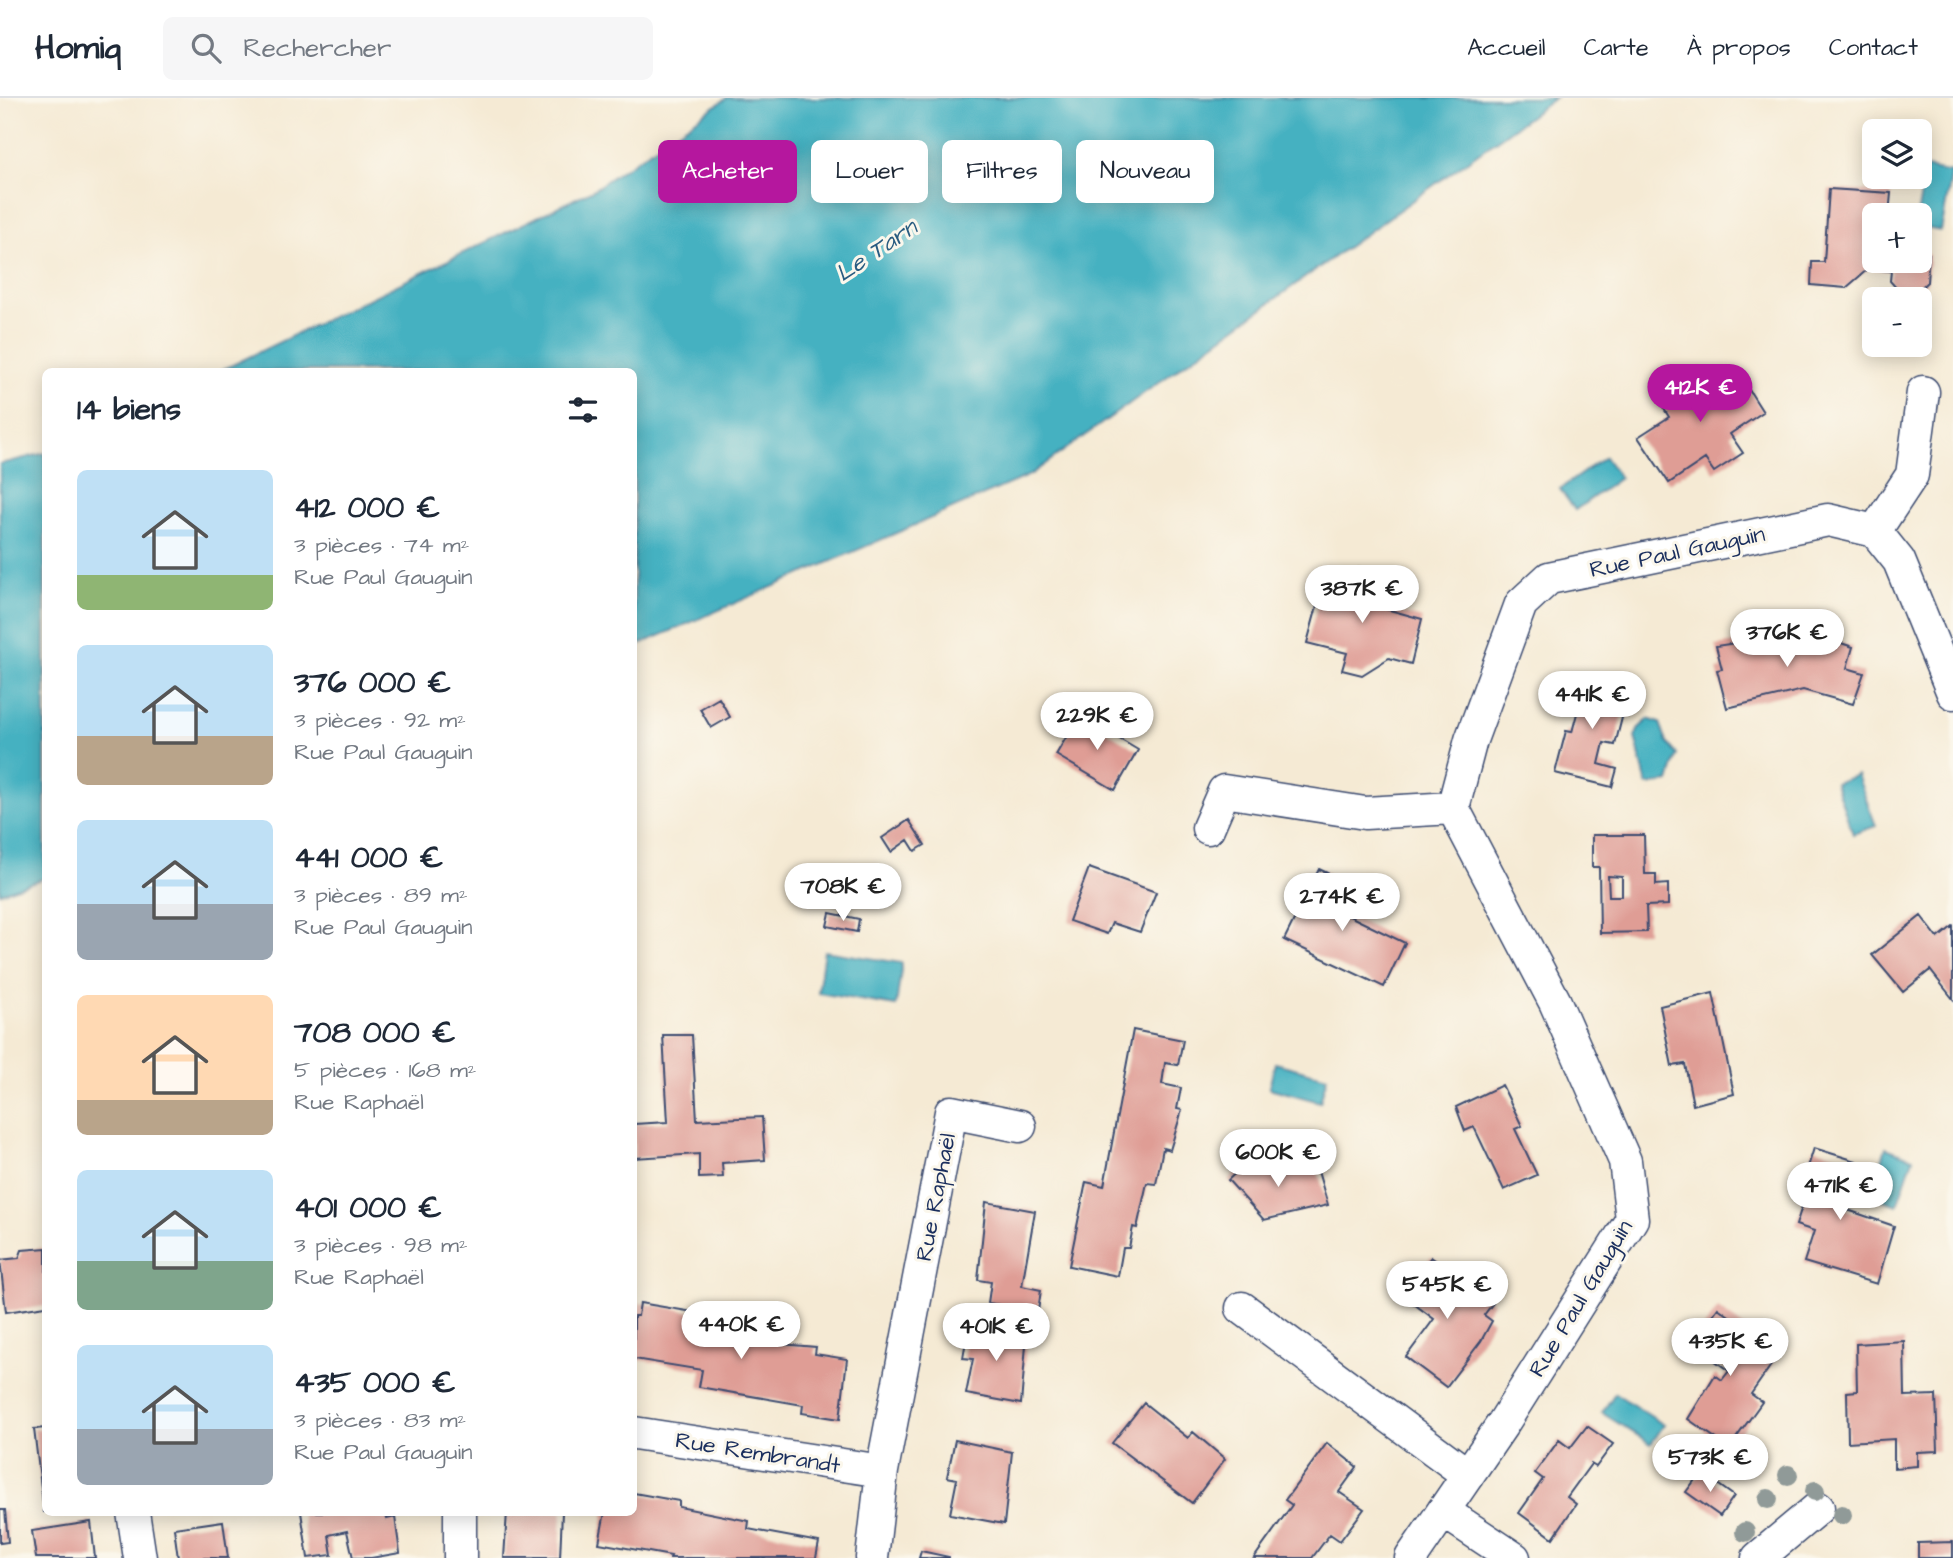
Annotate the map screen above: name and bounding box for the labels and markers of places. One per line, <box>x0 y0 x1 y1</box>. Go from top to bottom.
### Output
pin: 412K € <box>1643 364 1757 424</box>
pin: 387K € <box>1305 566 1419 625</box>
pin: 376K € <box>1730 610 1844 669</box>
pin: 441K € <box>1535 672 1649 731</box>
pin: 229K € <box>1040 692 1154 752</box>
pin: 708K € <box>786 864 900 923</box>
pin: 274K € <box>1285 874 1399 933</box>
pin: 600K € <box>1221 1130 1335 1189</box>
pin: 471K € <box>1783 1162 1897 1222</box>
pin: 545K € <box>1390 1262 1504 1321</box>
pin: 440K € <box>684 1302 798 1361</box>
pin: 401K € <box>939 1304 1053 1363</box>
pin: 435K € <box>1673 1318 1787 1378</box>
pin: 573K € <box>1653 1434 1767 1494</box>

